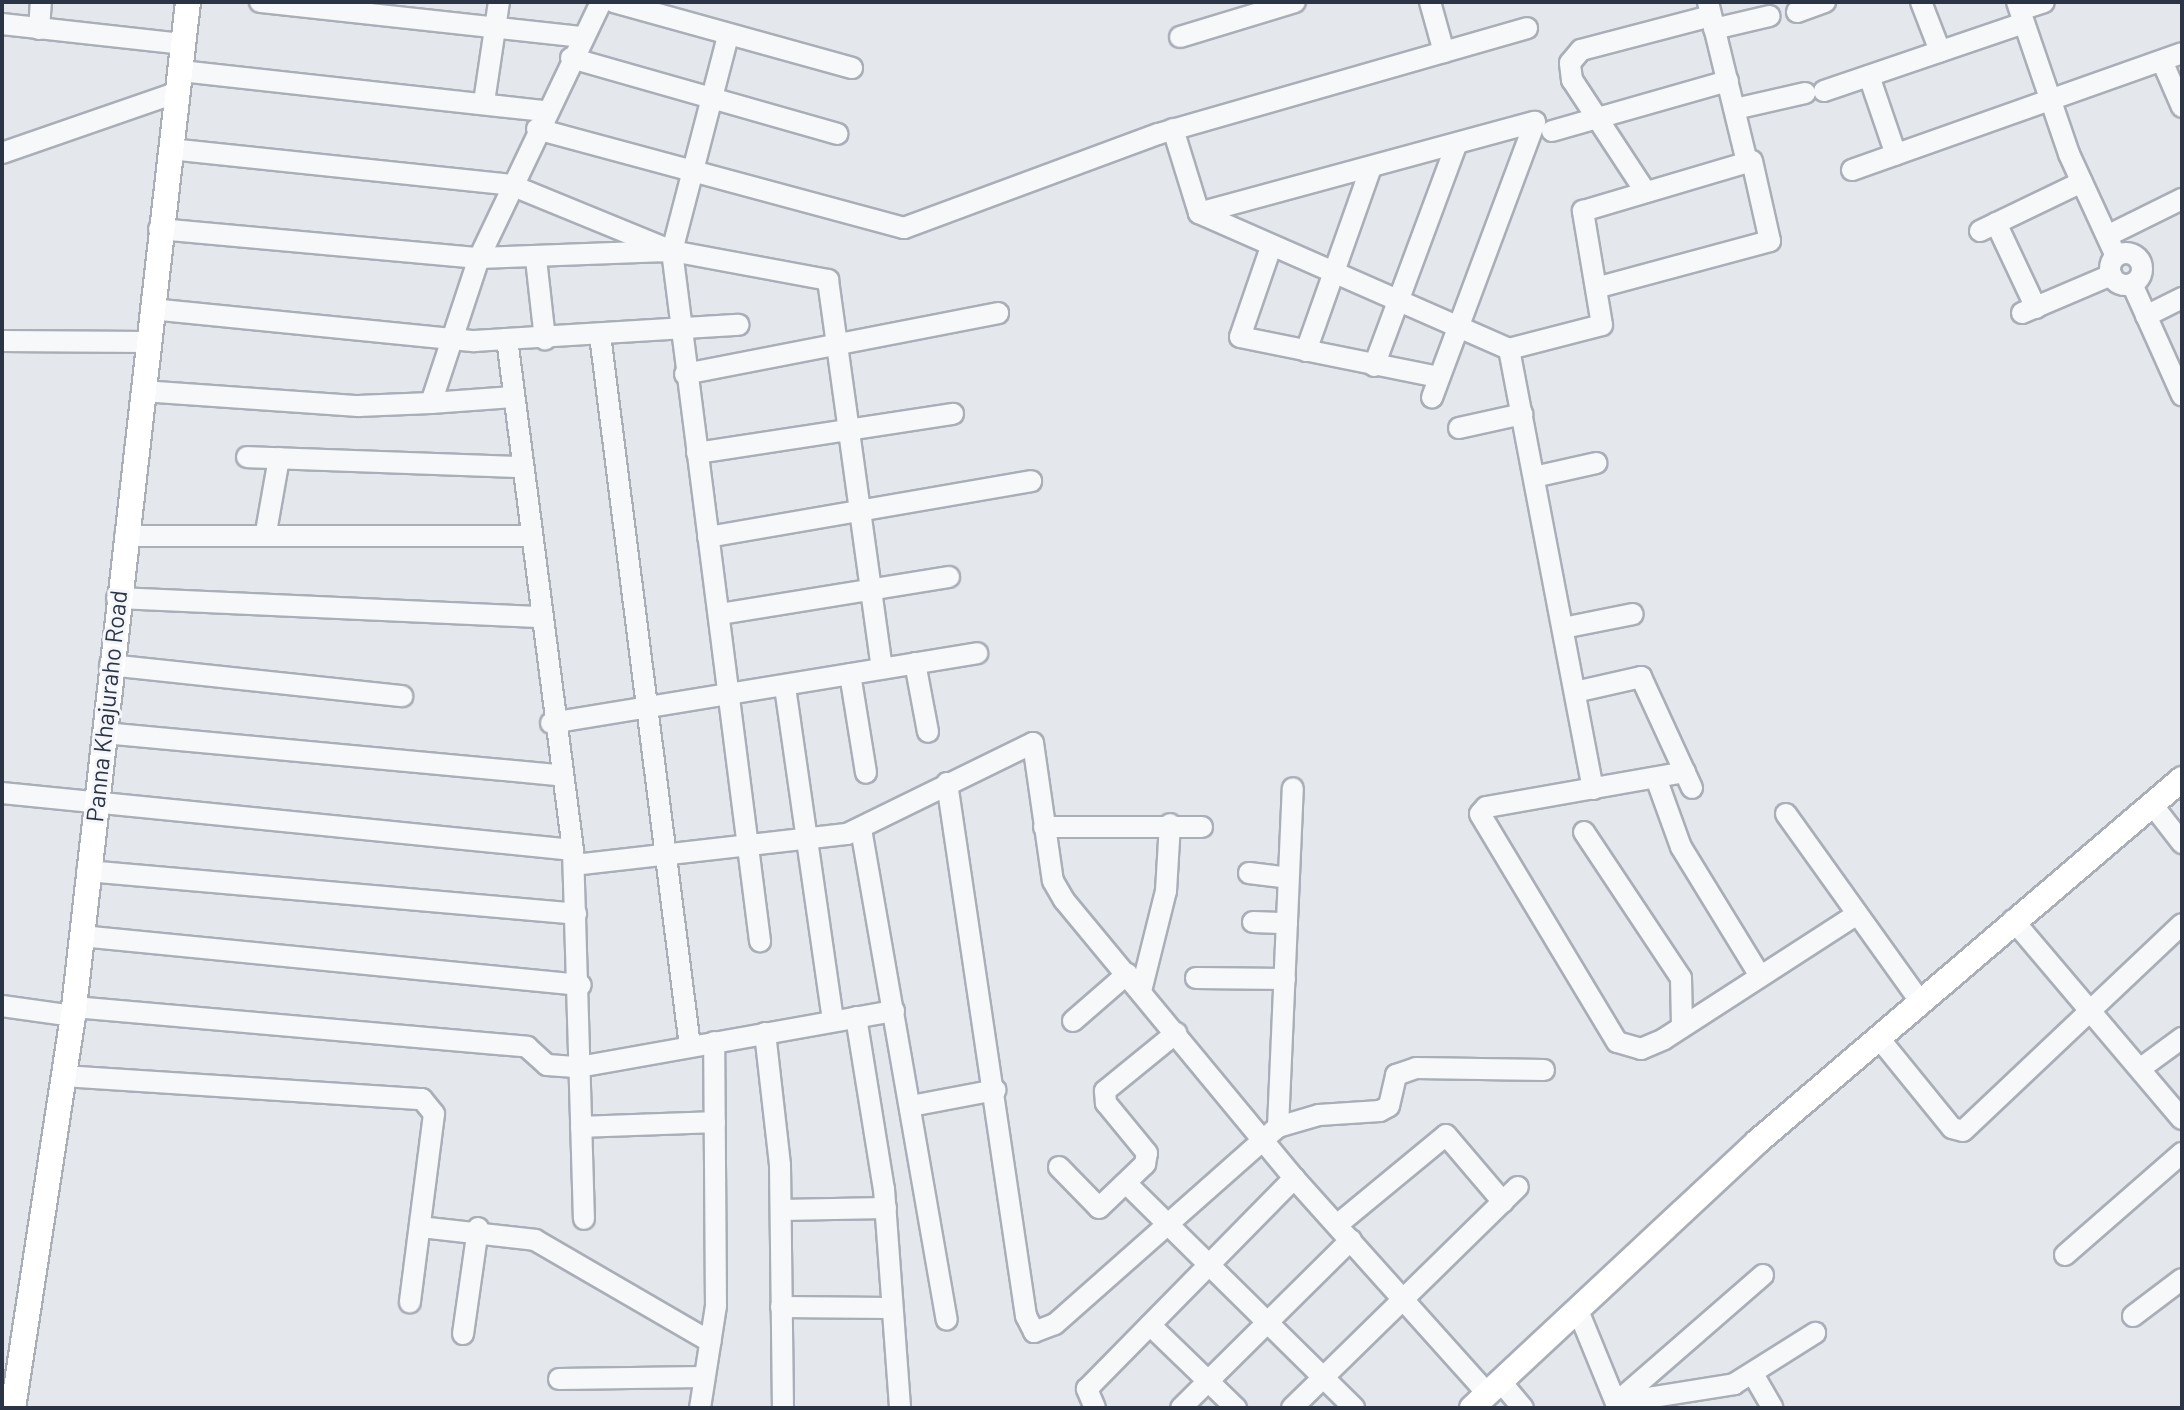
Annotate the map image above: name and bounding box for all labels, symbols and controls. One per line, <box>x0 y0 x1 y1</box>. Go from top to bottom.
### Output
street label: Panna Khajuraho Road <box>80 589 132 823</box>

